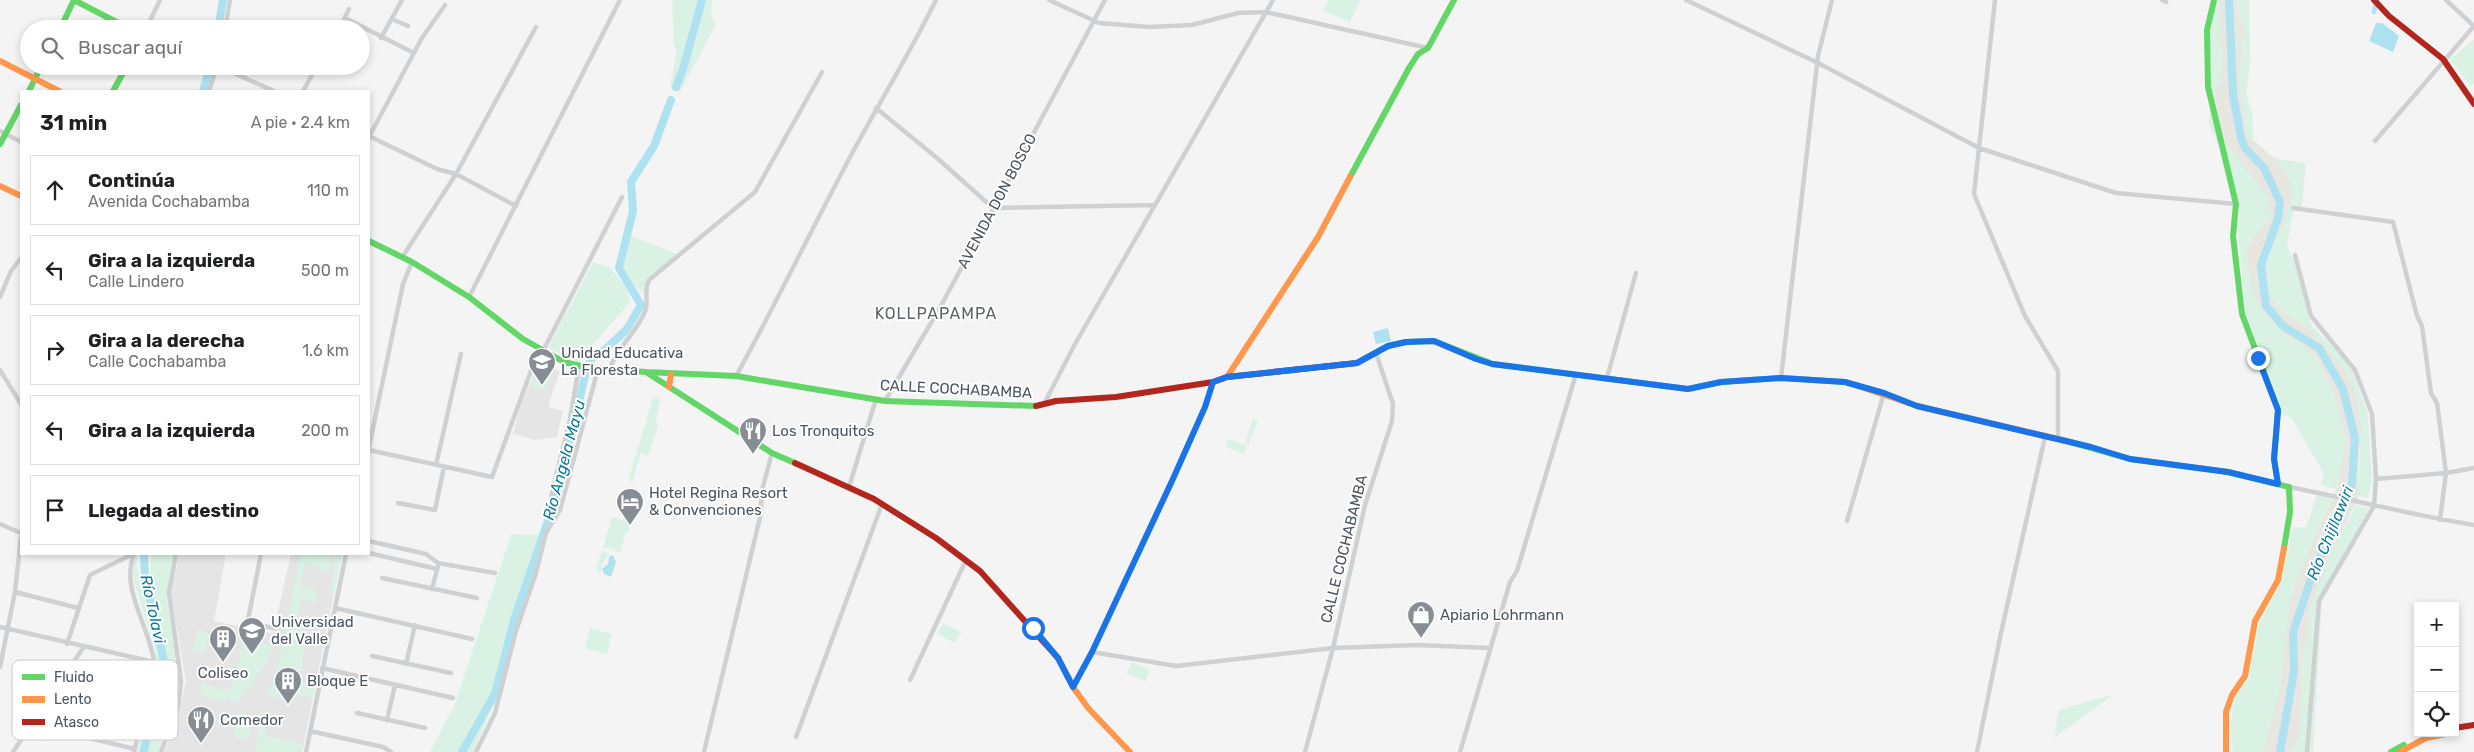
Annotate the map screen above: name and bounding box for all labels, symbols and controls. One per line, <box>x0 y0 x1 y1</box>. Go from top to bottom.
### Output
search box <box>20 20 370 75</box>
icon: search <box>38 34 66 62</box>
text: Buscar aquí <box>78 36 182 59</box>
text: 31 min <box>40 110 107 135</box>
text: A pie · 2.4 km <box>251 113 350 132</box>
street label: AVENIDA DON BOSCO <box>954 130 1040 272</box>
text: Continúa <box>88 169 175 192</box>
icon: ahead <box>41 176 69 204</box>
text: 110 m <box>307 181 349 200</box>
text: Avenida Cochabamba <box>88 192 250 211</box>
text: Gira a la izquierda <box>88 249 255 272</box>
icon: left <box>41 256 69 284</box>
text: 500 m <box>301 261 349 280</box>
text: Calle Lindero <box>88 272 184 291</box>
district label: KOLLPAPAMPA <box>875 304 997 323</box>
text: Gira a la derecha <box>88 329 245 352</box>
icon: right <box>41 336 69 364</box>
text: 1.6 km <box>302 341 349 360</box>
place label: Unidad Educativa La Floresta <box>561 344 683 379</box>
school or university icon: Unidad Educativa La Floresta <box>527 347 557 386</box>
route end <box>2247 347 2270 370</box>
text: Calle Cochabamba <box>88 352 226 371</box>
street label: CALLE COCHABAMBA <box>879 376 1033 402</box>
water label: Río Angela Mayu <box>539 397 589 522</box>
icon: left <box>41 416 69 444</box>
restaurant icon: Los Tronquitos <box>738 416 768 455</box>
text: Gira a la izquierda <box>88 419 255 442</box>
text: 200 m <box>301 421 349 440</box>
place label: Los Tronquitos <box>772 422 875 440</box>
street label: CALLE COCHABAMBA <box>1317 473 1371 625</box>
water label: Río Chijllawiri <box>2303 482 2358 583</box>
place label: Hotel Regina Resort & Convenciones <box>649 484 788 519</box>
hotel icon: Hotel Regina Resort & Convenciones <box>615 487 645 526</box>
icon: arrive <box>41 496 69 524</box>
text: Llegada al destino <box>88 499 259 522</box>
water label: Río Tolavi <box>136 573 170 646</box>
shop icon: Apiario Lohrmann <box>1406 600 1436 639</box>
map controls <box>2414 602 2459 737</box>
button: + <box>2414 602 2459 647</box>
place label: Apiario Lohrmann <box>1440 606 1564 624</box>
place label: Universidad del Valle <box>271 613 354 648</box>
school or university icon: Universidad del Valle <box>237 616 267 655</box>
route start <box>1022 617 1045 640</box>
building icon: Coliseo <box>208 624 238 663</box>
button: − <box>2414 647 2459 692</box>
legend <box>12 660 178 740</box>
place label: Coliseo <box>198 664 248 682</box>
building icon: Bloque E <box>273 666 303 705</box>
text: Fluido <box>54 669 94 686</box>
place label: Bloque E <box>307 672 368 690</box>
text: Lento <box>54 691 91 708</box>
button: locate <box>2414 692 2459 737</box>
restaurant icon: Comedor <box>186 705 216 744</box>
place label: Comedor <box>220 711 284 729</box>
text: Atasco <box>54 714 99 731</box>

